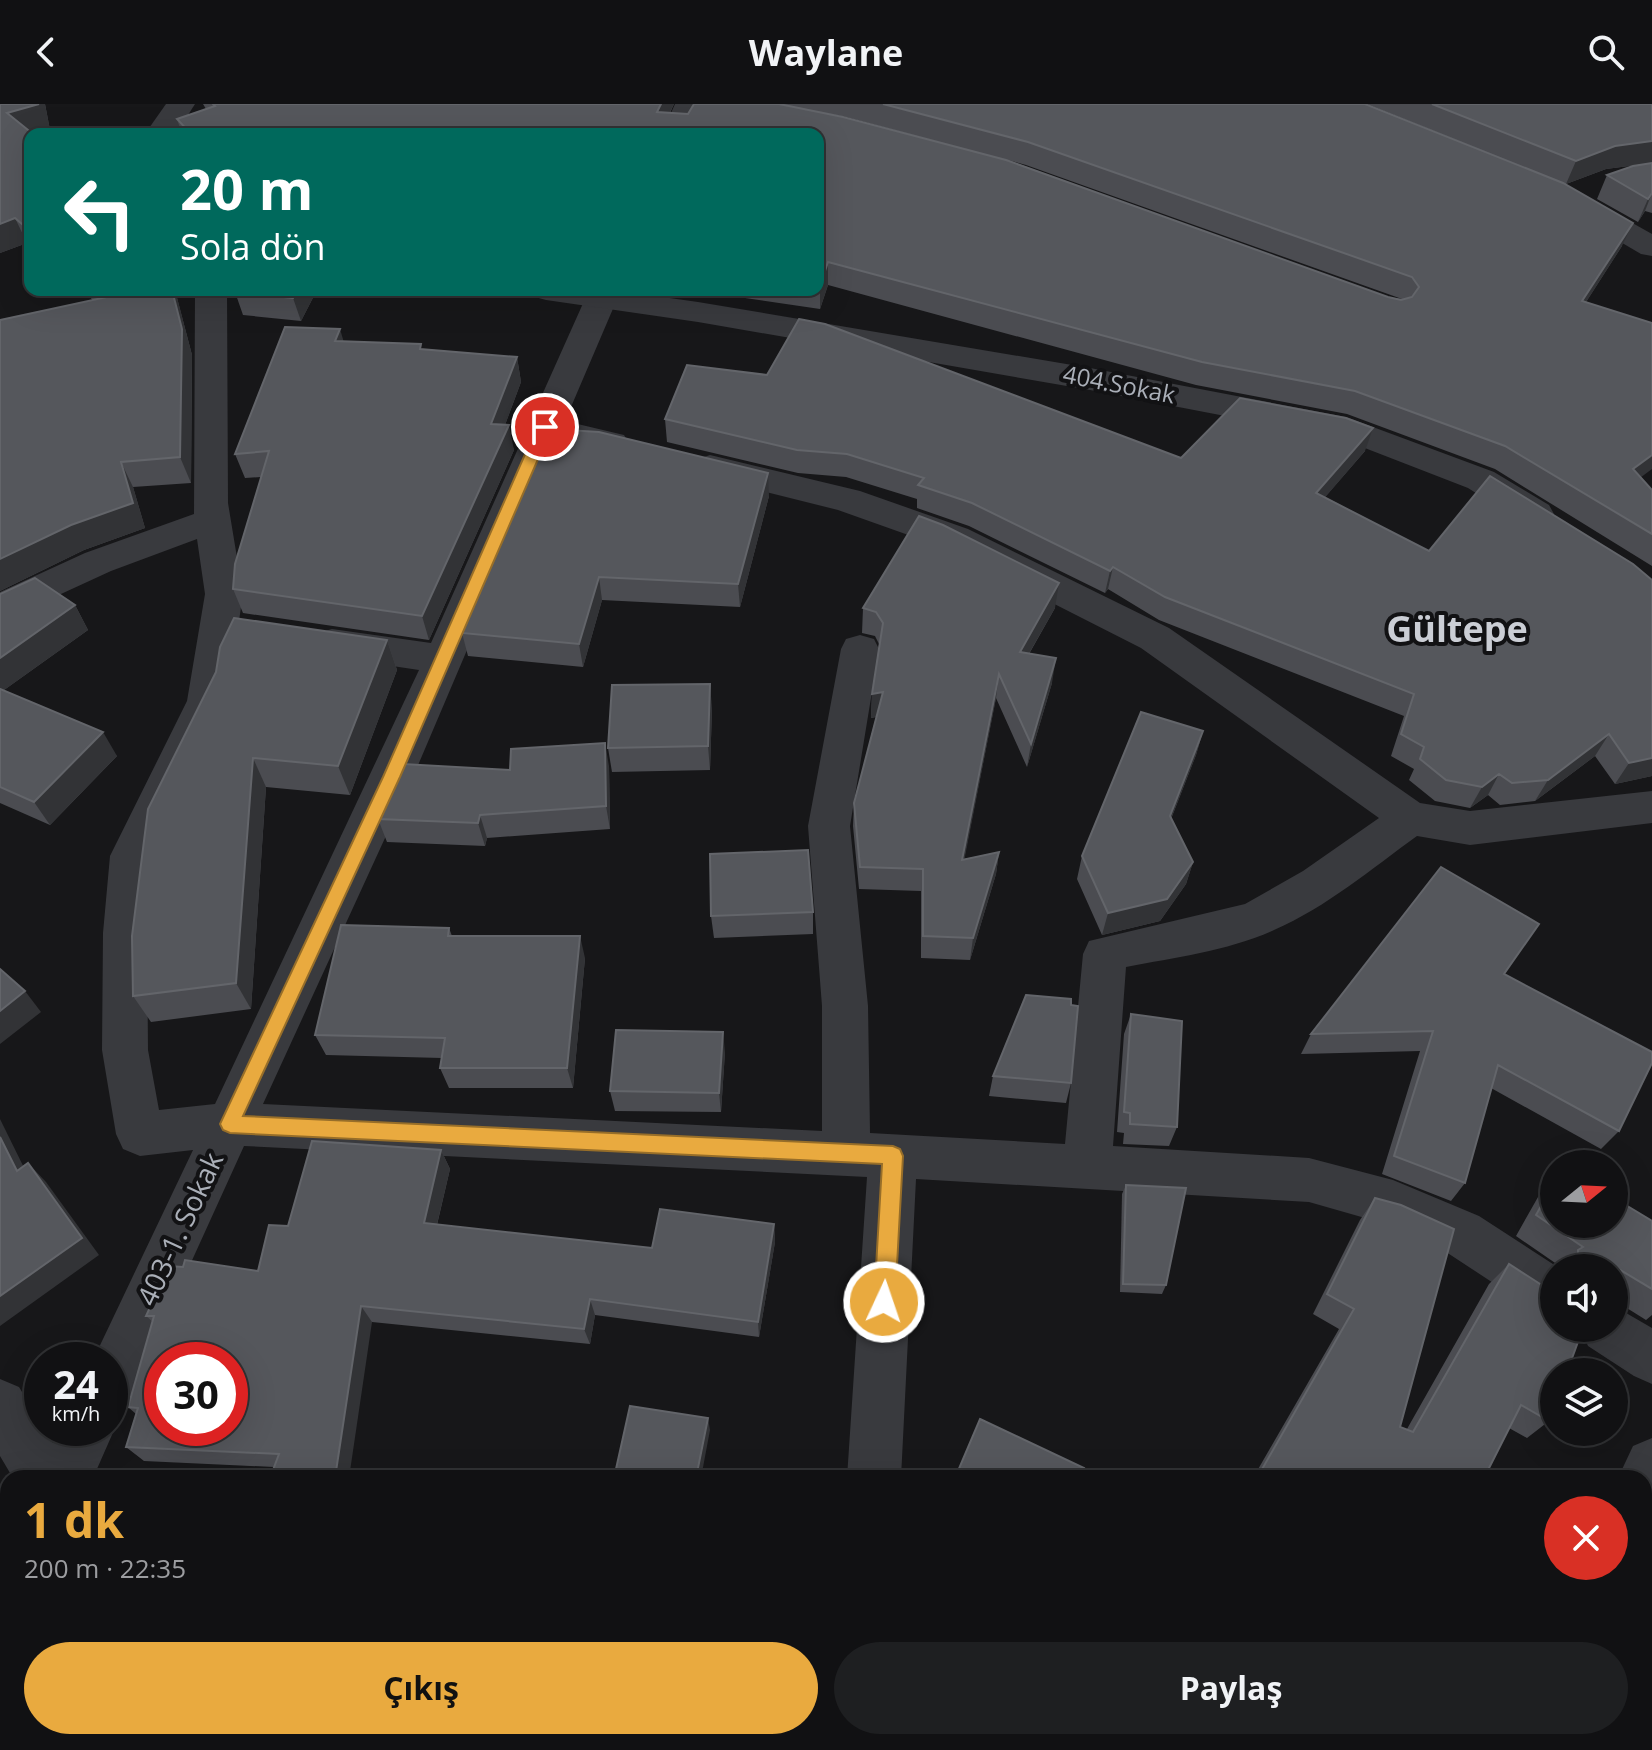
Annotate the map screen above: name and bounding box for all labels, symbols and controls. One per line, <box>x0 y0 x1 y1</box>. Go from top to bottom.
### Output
text: Waylane <box>749 28 903 77</box>
icon: back <box>24 30 68 74</box>
icon: search <box>1584 30 1628 74</box>
text: 20 m <box>180 150 314 226</box>
icon: left <box>48 160 152 264</box>
text: Sola dön <box>180 222 326 271</box>
street label: 404.Sokak <box>1060 356 1179 411</box>
pin <box>511 393 579 461</box>
icon: arrive <box>523 405 567 449</box>
district label: Gültepe <box>1386 604 1528 653</box>
street label: 403-1. Sokak <box>127 1146 231 1311</box>
north arrow <box>1540 1150 1628 1238</box>
map controls <box>1540 1150 1628 1446</box>
button: sound <box>1540 1254 1628 1342</box>
position arrow <box>842 1260 926 1344</box>
speed limit sign: 30 <box>144 1342 248 1446</box>
text: 24 <box>53 1356 99 1411</box>
button: layers <box>1540 1358 1628 1446</box>
text: km/h <box>52 1400 100 1427</box>
text: 1 dk <box>24 1487 124 1552</box>
button: close <box>1544 1496 1628 1580</box>
text: 200 m · 22:35 <box>24 1550 186 1586</box>
button: Çıkış <box>24 1642 818 1734</box>
button: Paylaş <box>834 1642 1628 1734</box>

